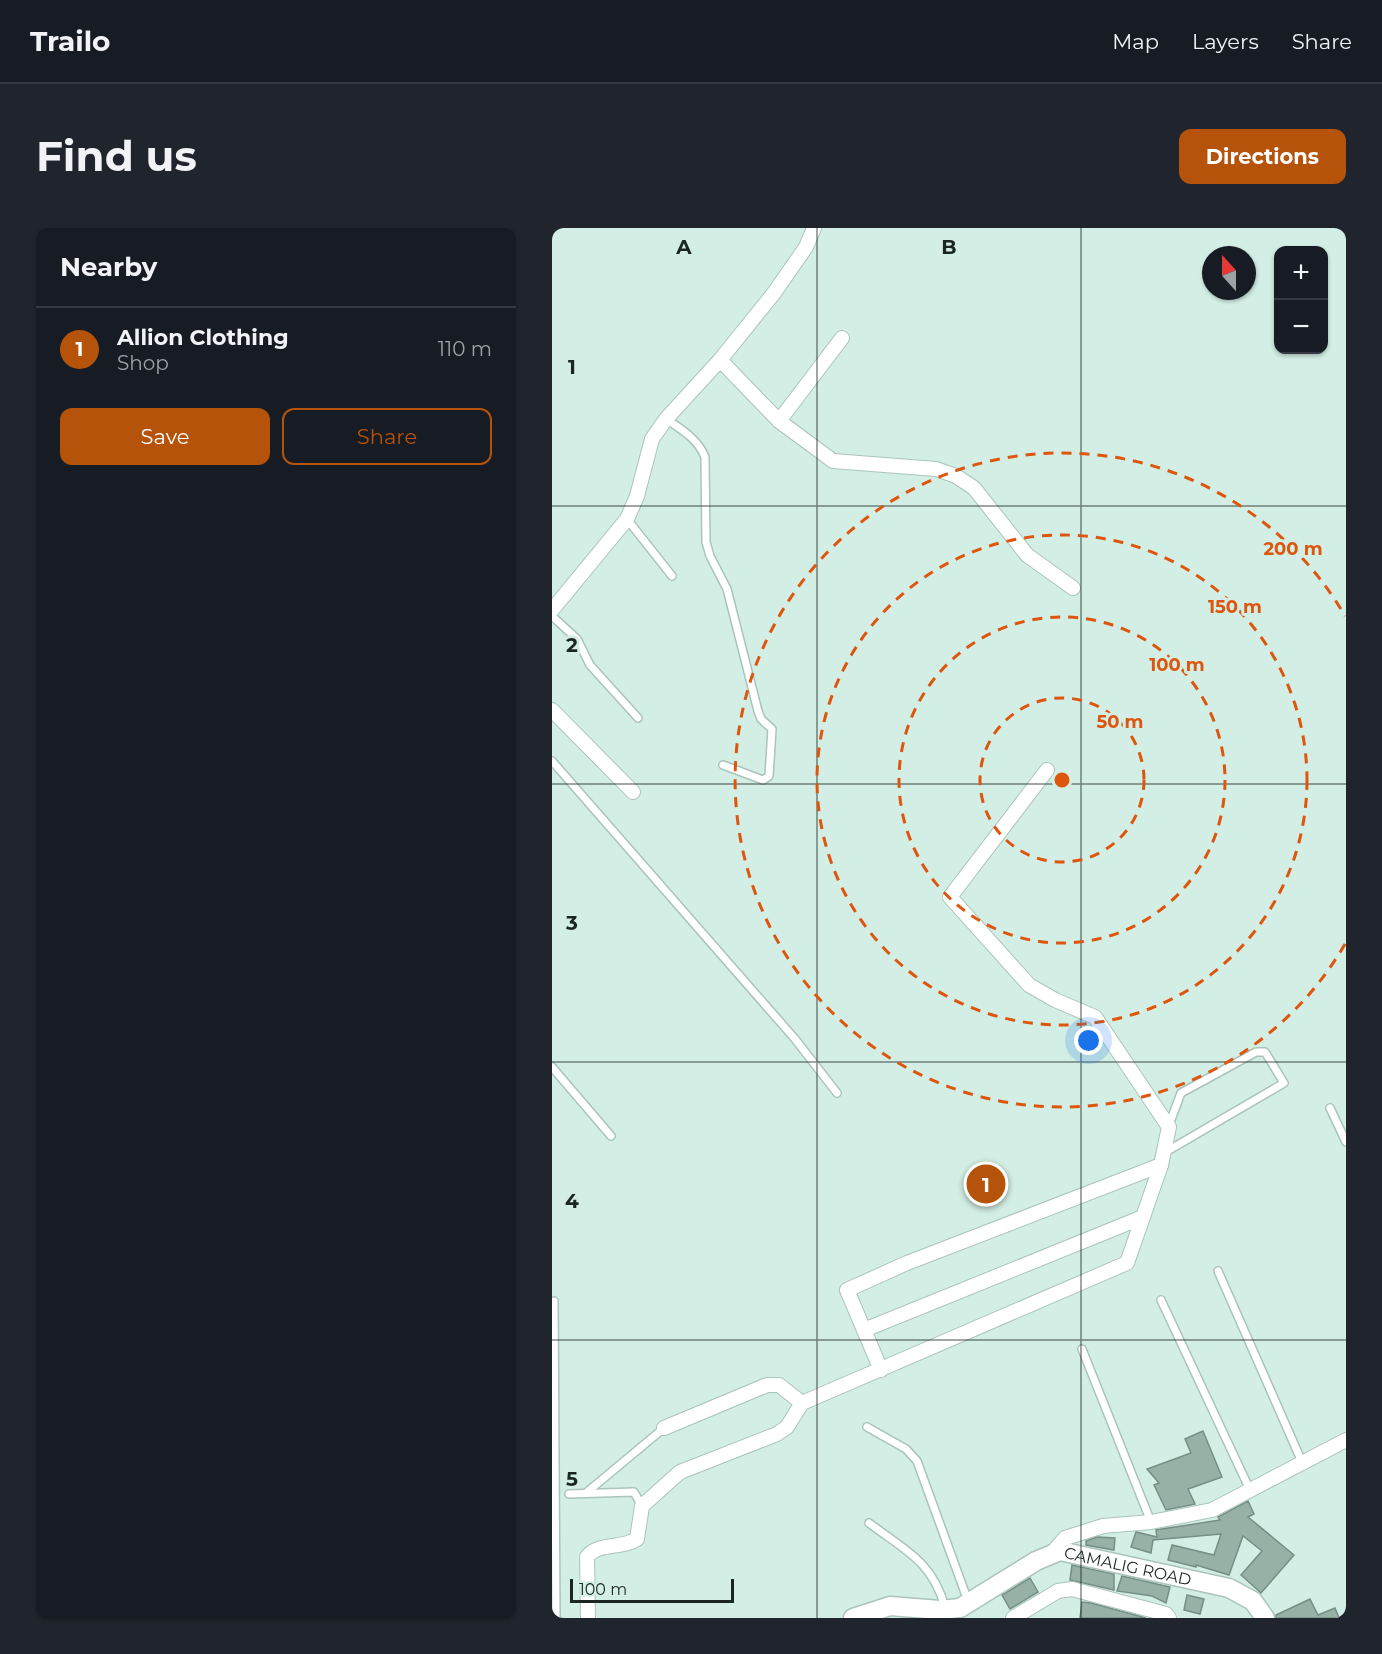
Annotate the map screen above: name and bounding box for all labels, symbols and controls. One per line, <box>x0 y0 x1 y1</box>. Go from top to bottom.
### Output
text: Trailo <box>30 24 110 58</box>
text: Map <box>1112 29 1159 54</box>
text: Layers <box>1192 29 1259 54</box>
text: Share <box>1292 29 1352 54</box>
button: Directions <box>1179 129 1346 184</box>
text: Find us <box>36 130 197 182</box>
text: A <box>675 235 692 259</box>
text: B <box>941 235 957 259</box>
north arrow <box>1202 246 1256 300</box>
map controls <box>1274 246 1328 354</box>
button: + <box>1274 246 1328 300</box>
text: Nearby <box>60 251 157 283</box>
button: − <box>1274 300 1328 354</box>
text: Allion Clothing <box>117 324 289 351</box>
text: 1 <box>76 337 83 361</box>
text: 110 m <box>438 337 492 361</box>
text: Shop <box>117 351 169 375</box>
text: 1 <box>568 355 576 379</box>
button: Save <box>60 408 270 465</box>
button: Share <box>282 408 492 465</box>
text: 200 m <box>1263 538 1323 560</box>
text: 150 m <box>1208 596 1262 618</box>
text: 2 <box>566 633 578 657</box>
text: 100 m <box>1149 654 1205 676</box>
text: 50 m <box>1097 711 1143 733</box>
centre of rings <box>1052 770 1072 790</box>
text: 3 <box>565 911 578 935</box>
your location <box>1074 1026 1103 1055</box>
pin: 1 <box>966 1162 1006 1206</box>
text: 4 <box>565 1189 579 1213</box>
text: 5 <box>566 1467 578 1491</box>
street label: CAMALIG ROAD <box>1062 1543 1193 1589</box>
scale bar <box>570 1576 734 1604</box>
text: 100 m <box>579 1580 627 1599</box>

